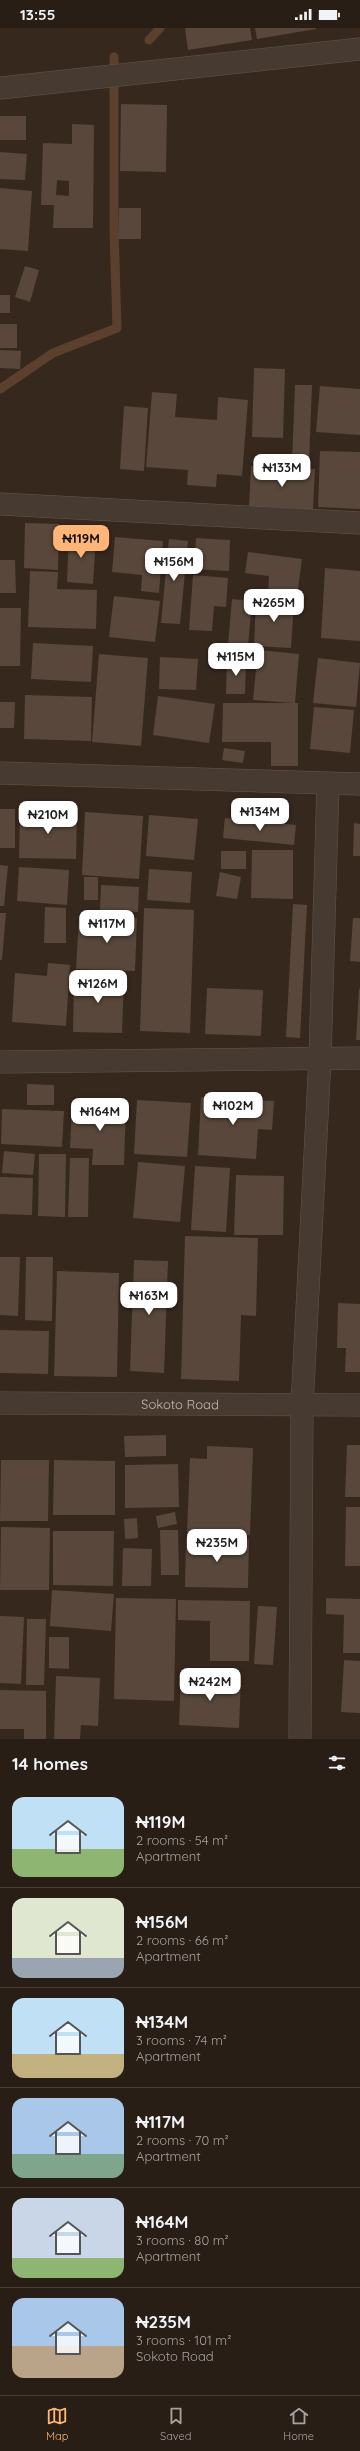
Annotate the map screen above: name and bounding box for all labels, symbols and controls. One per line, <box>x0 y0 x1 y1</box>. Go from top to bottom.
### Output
text: 13:55 <box>20 5 55 24</box>
pin: ₦133M <box>254 454 310 488</box>
text: ₦133M <box>262 459 302 475</box>
pin: ₦119M <box>53 525 109 559</box>
text: ₦119M <box>62 530 100 546</box>
pin: ₦156M <box>146 548 202 582</box>
text: ₦156M <box>154 553 194 569</box>
pin: ₦265M <box>246 589 302 623</box>
text: ₦265M <box>253 594 295 610</box>
pin: ₦115M <box>208 643 264 677</box>
text: ₦115M <box>217 648 255 664</box>
pin: ₦134M <box>232 798 288 832</box>
pin: ₦210M <box>20 801 76 835</box>
text: ₦134M <box>240 803 280 819</box>
text: ₦210M <box>28 806 68 822</box>
pin: ₦117M <box>79 910 135 944</box>
text: ₦117M <box>88 915 126 931</box>
pin: ₦126M <box>70 970 126 1004</box>
text: ₦126M <box>78 975 118 991</box>
pin: ₦102M <box>205 1092 261 1126</box>
text: ₦102M <box>213 1097 253 1113</box>
pin: ₦164M <box>72 1098 128 1132</box>
text: ₦164M <box>80 1103 120 1119</box>
pin: ₦163M <box>121 1282 177 1316</box>
text: ₦163M <box>129 1287 169 1303</box>
street label: Sokoto Road <box>141 1396 219 1412</box>
pin: ₦235M <box>189 1529 245 1563</box>
text: ₦235M <box>196 1534 238 1550</box>
pin: ₦242M <box>182 1668 238 1702</box>
text: ₦242M <box>189 1673 231 1689</box>
icon: filters <box>326 1752 348 1774</box>
text: 14 homes <box>12 1753 88 1774</box>
text: ₦119M <box>136 1811 185 1832</box>
icon: home <box>44 1813 92 1861</box>
text: 2 rooms · 54 m² <box>136 1832 228 1848</box>
text: Apartment <box>136 1848 201 1864</box>
text: ₦156M <box>136 1911 188 1932</box>
icon: home <box>44 1914 92 1962</box>
text: 2 rooms · 66 m² <box>136 1932 228 1948</box>
text: Apartment <box>136 1948 201 1964</box>
text: ₦134M <box>136 2011 188 2032</box>
icon: home <box>44 2014 92 2062</box>
text: 3 rooms · 74 m² <box>136 2032 227 2048</box>
text: Apartment <box>136 2048 201 2064</box>
text: ₦117M <box>136 2111 185 2132</box>
icon: home <box>44 2114 92 2162</box>
text: 2 rooms · 70 m² <box>136 2132 229 2148</box>
text: Apartment <box>136 2148 201 2164</box>
text: ₦164M <box>136 2211 188 2232</box>
icon: home <box>44 2214 92 2262</box>
text: 3 rooms · 80 m² <box>136 2232 229 2248</box>
text: Apartment <box>136 2248 201 2264</box>
text: ₦235M <box>136 2311 191 2332</box>
icon: home <box>44 2314 92 2362</box>
text: 3 rooms · 101 m² <box>136 2332 231 2348</box>
text: Sokoto Road <box>136 2348 214 2364</box>
tab: Map <box>46 2405 68 2443</box>
tab: Saved <box>160 2405 191 2443</box>
tab: Home <box>283 2405 314 2443</box>

